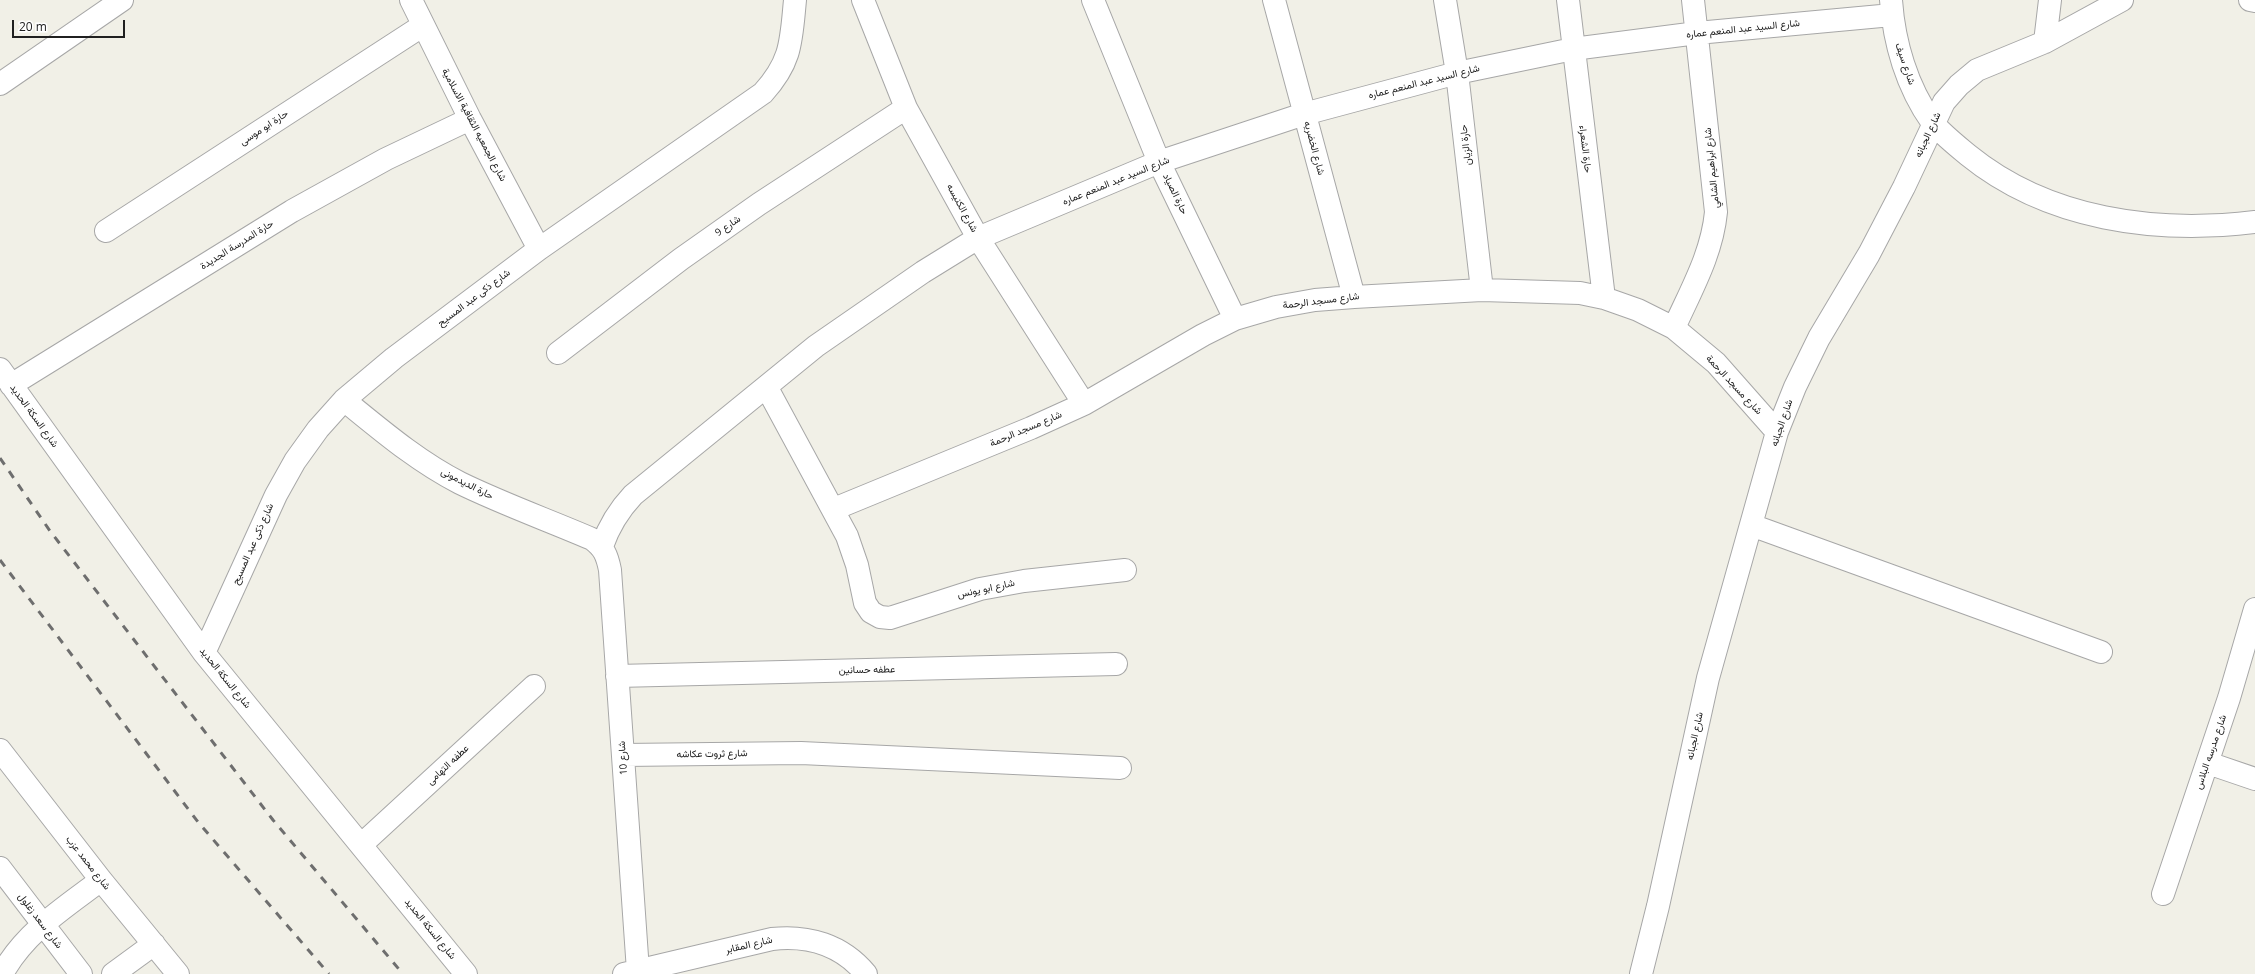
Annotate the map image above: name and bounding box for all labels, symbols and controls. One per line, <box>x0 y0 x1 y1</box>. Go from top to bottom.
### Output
scale bar <box>14 12 127 38</box>
street label: شارع السيد عبد المنعم عماره <box>1686 17 1800 41</box>
text: 20 m <box>19 18 47 35</box>
street label: شارع سيف <box>1892 41 1918 87</box>
street label: شارع السيد عبد المنعم عماره <box>1367 62 1481 102</box>
street label: شارع الجمعيه الثقافية الاسلامية <box>439 66 509 184</box>
street label: حارة ابو موسى <box>237 108 291 148</box>
street label: شارع الجبانه <box>1912 110 1944 160</box>
street label: شارع الخضريه <box>1301 120 1327 176</box>
street label: حارة الزيان <box>1458 124 1474 166</box>
street label: حارة الشعراء <box>1576 124 1594 174</box>
street label: شارع ابراهيم الشامي <box>1702 127 1722 209</box>
street label: شارع السيد عبد المنعم عماره <box>1061 154 1171 208</box>
street label: حارة الصياد <box>1160 172 1190 216</box>
street label: شارع الكنيسه <box>944 182 980 234</box>
street label: شارع 9 <box>713 213 743 239</box>
street label: حارة المدرسة الجديدة <box>198 218 276 272</box>
street label: شارع ذكى عبد المسيح <box>435 267 513 329</box>
street label: شارع مسجد الرحمة <box>1282 290 1360 312</box>
street label: شارع مسجد الرحمة <box>1703 353 1765 417</box>
street label: شارع السكة الحديد <box>7 382 61 450</box>
street label: شارع الجبانه <box>1768 398 1796 448</box>
street label: شارع مسجد الرحمة <box>988 408 1064 450</box>
street label: حارة الديدمونى <box>439 466 495 502</box>
street label: شارع ذكى عبد المسيح <box>230 501 276 587</box>
street label: شارع ابو يونس <box>956 577 1016 601</box>
street label: شارع السكة الحديد <box>197 645 253 711</box>
street label: عطفه حسانين <box>839 664 895 676</box>
street label: شارع الجبانه <box>1684 711 1706 761</box>
street label: شارع مدرسه البلاس <box>2193 713 2229 791</box>
street label: شارع 10 <box>616 741 630 775</box>
street label: عطفه التهامى <box>424 742 472 788</box>
street label: شارع ثروت عكاشه <box>676 747 748 761</box>
street label: شارع محمد عزب <box>63 833 113 893</box>
street label: شارع سعد زغلول <box>15 891 65 951</box>
street label: شارع السكة الحديد <box>402 896 458 962</box>
street label: شارع المقابر <box>724 934 774 956</box>

